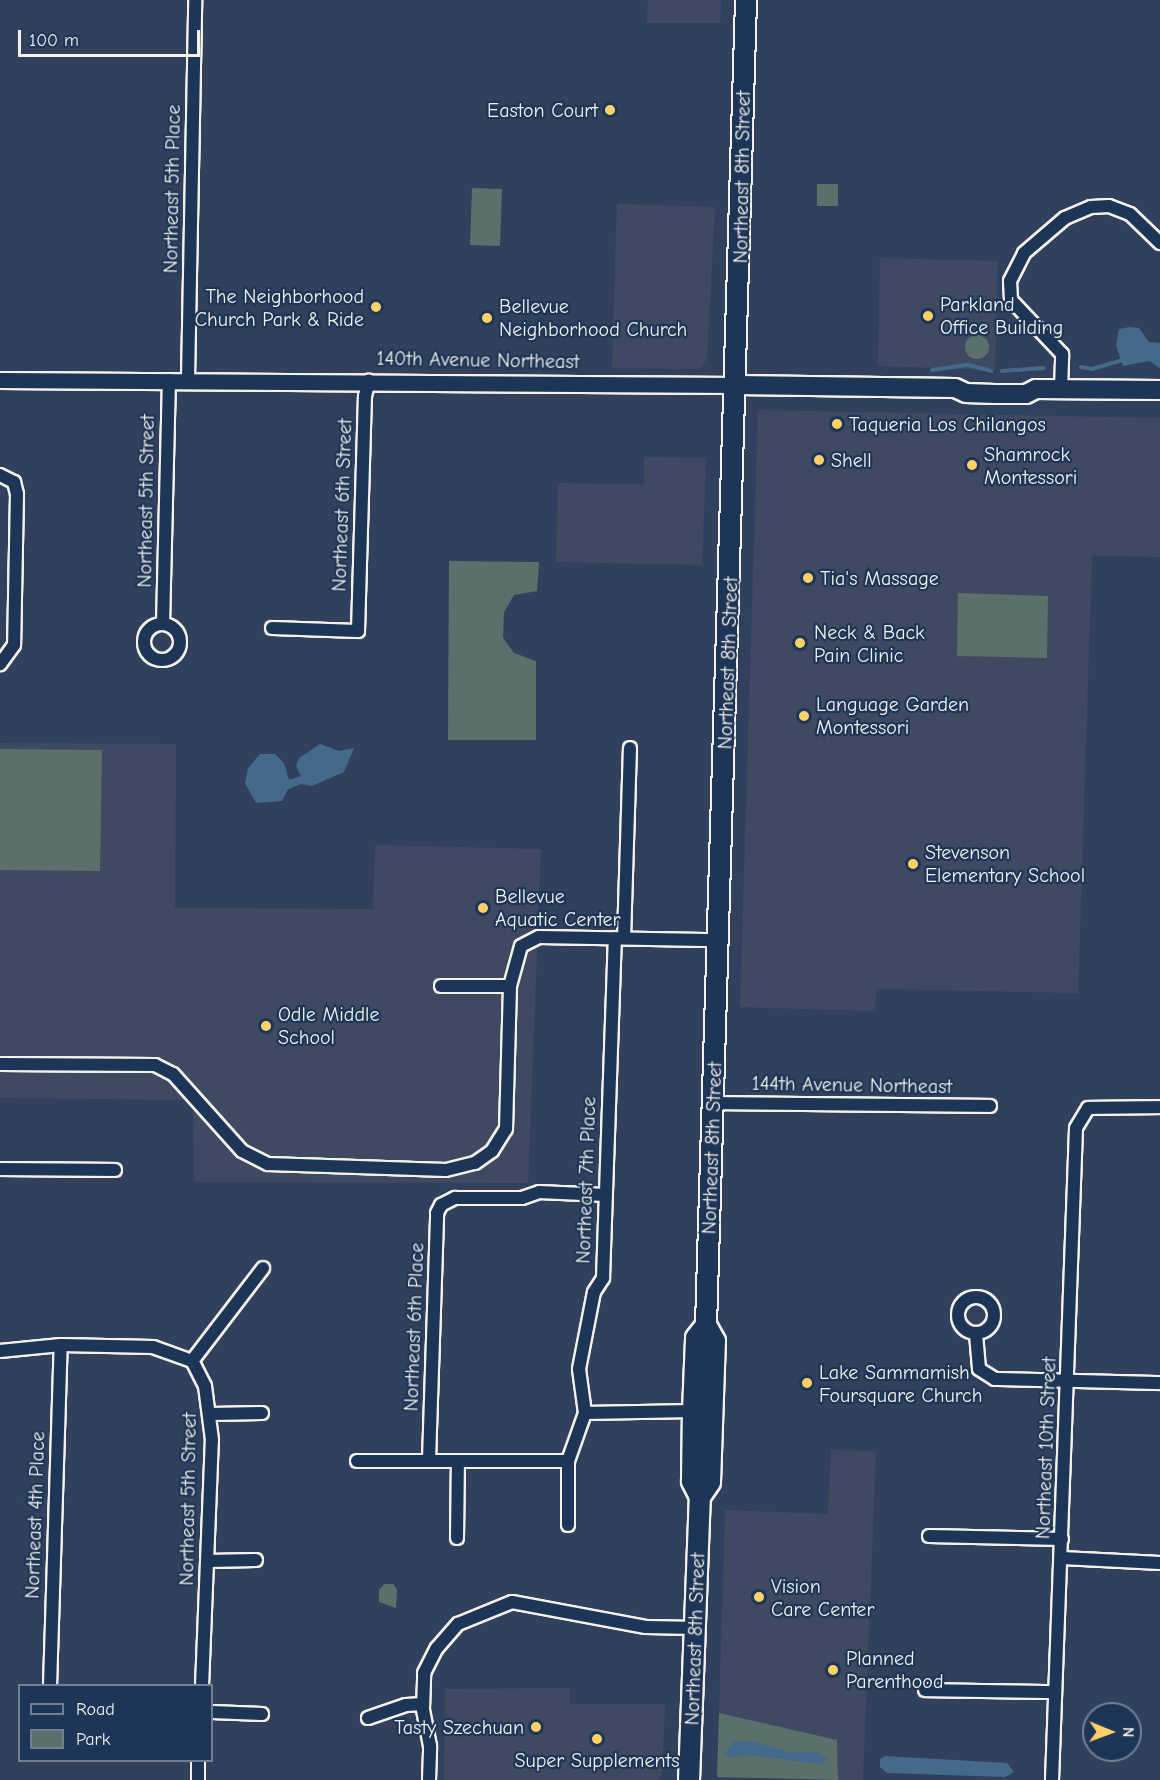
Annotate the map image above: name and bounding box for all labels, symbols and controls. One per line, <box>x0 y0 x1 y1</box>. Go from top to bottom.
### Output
scale bar <box>21 18 202 56</box>
text: 100 m <box>29 30 79 51</box>
street label: Northeast 8th Street <box>728 90 756 264</box>
place label: Easton Court <box>487 98 598 122</box>
marker: Easton Court <box>603 103 617 117</box>
street label: Northeast 5th Place <box>159 104 185 274</box>
place label: The Neighborhood Church Park & Ride <box>195 284 364 331</box>
place label: Parkland Office Building <box>940 292 1063 339</box>
place label: Bellevue Neighborhood Church <box>499 294 687 341</box>
marker: The Neighborhood Church Park & Ride <box>369 300 383 314</box>
marker: Parkland Office Building <box>921 309 935 323</box>
marker: Bellevue Neighborhood Church <box>480 311 494 325</box>
street label: 140th Avenue Northeast <box>376 346 580 374</box>
place label: Taqueria Los Chilangos <box>849 412 1046 436</box>
street label: Northeast 5th Street <box>132 414 160 588</box>
marker: Taqueria Los Chilangos <box>830 417 844 431</box>
street label: Northeast 6th Street <box>327 418 357 592</box>
place label: Shamrock Montessori <box>984 442 1077 489</box>
place label: Shell <box>831 448 872 472</box>
marker: Shell <box>812 453 826 467</box>
marker: Shamrock Montessori <box>965 458 979 472</box>
place label: Tia's Massage <box>820 566 939 590</box>
marker: Tia's Massage <box>801 571 815 585</box>
street label: Northeast 8th Street <box>713 576 743 750</box>
place label: Neck & Back Pain Clinic <box>814 620 925 667</box>
marker: Neck & Back Pain Clinic <box>791 634 809 652</box>
place label: Language Garden Montessori <box>816 692 969 739</box>
marker: Language Garden Montessori <box>797 709 811 723</box>
place label: Stevenson Elementary School <box>925 840 1085 887</box>
marker: Stevenson Elementary School <box>906 857 920 871</box>
place label: Bellevue Aquatic Center <box>495 885 621 932</box>
marker: Bellevue Aquatic Center <box>476 901 490 915</box>
place label: Odle Middle School <box>278 1002 379 1049</box>
marker: Odle Middle School <box>259 1019 273 1033</box>
street label: Northeast 8th Street <box>697 1061 727 1235</box>
street label: 144th Avenue Northeast <box>752 1071 952 1099</box>
street label: Northeast 7th Place <box>571 1096 601 1264</box>
street label: Northeast 6th Place <box>399 1242 429 1412</box>
street label: Northeast 10th Street <box>1031 1356 1061 1540</box>
place label: Lake Sammamish Foursquare Church <box>819 1360 982 1407</box>
marker: Lake Sammamish Foursquare Church <box>800 1376 814 1390</box>
street label: Northeast 5th Street <box>174 1412 202 1586</box>
street label: Northeast 4th Place <box>20 1431 50 1599</box>
street label: Northeast 8th Street <box>680 1552 710 1726</box>
place label: Vision Care Center <box>771 1574 874 1621</box>
marker: Vision Care Center <box>752 1590 766 1604</box>
place label: Planned Parenthood <box>846 1646 944 1693</box>
marker: Planned Parenthood <box>824 1661 842 1679</box>
legend <box>18 1684 213 1762</box>
text: Road <box>76 1699 115 1720</box>
north arrow <box>1082 1702 1142 1762</box>
place label: Tasty Szechuan <box>394 1715 524 1739</box>
marker: Tasty Szechuan <box>529 1720 543 1734</box>
text: N <box>1119 1727 1137 1738</box>
text: Park <box>76 1729 110 1750</box>
marker: Super Supplements <box>590 1732 604 1746</box>
place label: Super Supplements <box>514 1748 680 1772</box>

